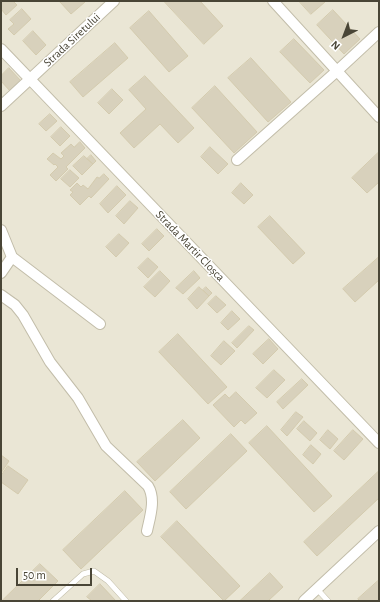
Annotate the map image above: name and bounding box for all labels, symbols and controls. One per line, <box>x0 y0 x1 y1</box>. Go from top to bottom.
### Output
street label: Strada Siretului <box>41 10 103 70</box>
north arrow <box>324 16 364 56</box>
text: N <box>329 39 342 52</box>
street label: Strada Martir Cloșca <box>152 207 228 285</box>
scale bar <box>18 560 94 586</box>
text: 50 m <box>23 569 46 581</box>

